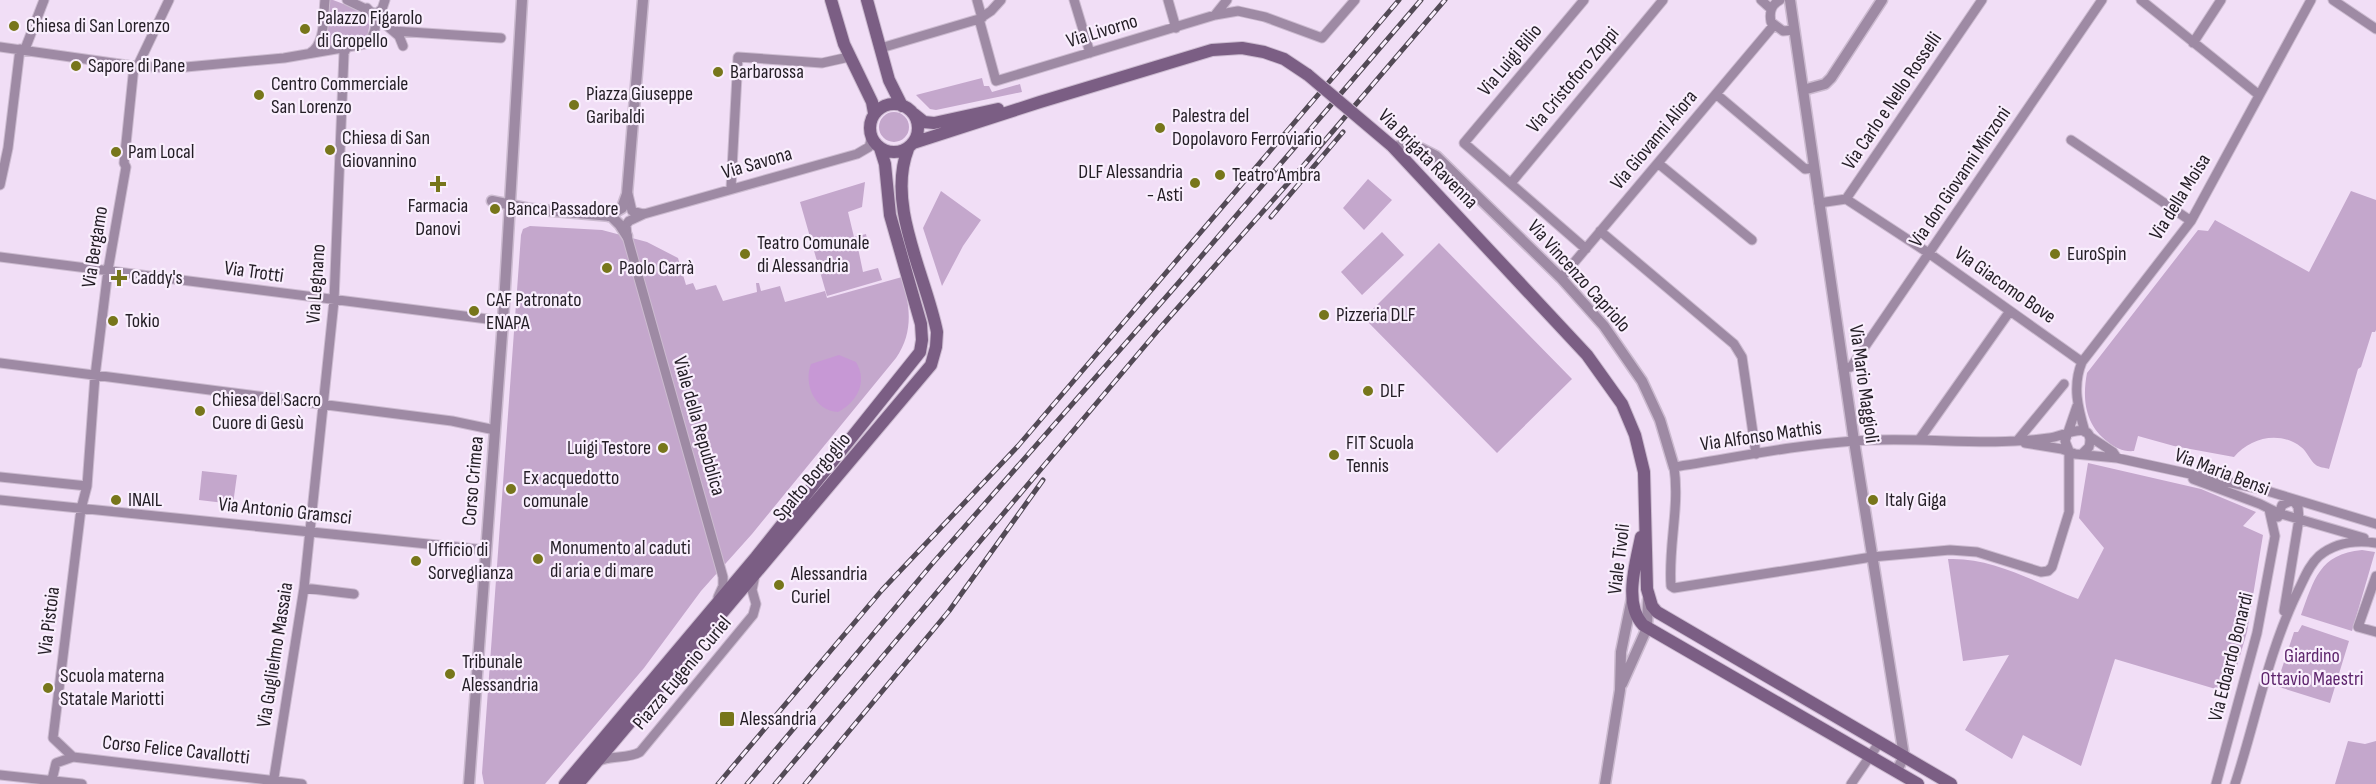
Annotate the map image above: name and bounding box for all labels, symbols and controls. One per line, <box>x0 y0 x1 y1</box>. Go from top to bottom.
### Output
place label: Palazzo Figarolo di Gropello <box>317 6 423 53</box>
street label: Via Livorno <box>1063 9 1141 53</box>
place label: Chiesa di San Lorenzo <box>26 14 170 38</box>
marker: Chiesa di San Lorenzo <box>7 19 21 33</box>
street label: Via Luigi Bilio <box>1473 19 1547 101</box>
marker: Palazzo Figarolo di Gropello <box>298 22 312 36</box>
street label: Via Cristoforo Zoppi <box>1522 22 1624 138</box>
street label: Via Carlo e Nello Rosselli <box>1837 28 1947 174</box>
place label: Sapore di Pane <box>88 54 185 78</box>
marker: Sapore di Pane <box>69 59 83 73</box>
place label: Barbarossa <box>730 60 804 84</box>
marker: Barbarossa <box>711 65 725 79</box>
place label: Centro Commerciale San Lorenzo <box>271 72 408 119</box>
place label: Piazza Giuseppe Garibaldi <box>586 82 693 129</box>
street label: Via Giovanni Aliora <box>1605 85 1703 195</box>
marker: Centro Commerciale San Lorenzo <box>252 88 266 102</box>
marker: Piazza Giuseppe Garibaldi <box>567 98 581 112</box>
street label: Via don Giovanni Minzoni <box>1904 102 2016 252</box>
place label: Palestra del Dopolavoro Ferroviario <box>1172 104 1322 151</box>
street label: Via Brigata Ravenna <box>1373 104 1483 214</box>
marker: Palestra del Dopolavoro Ferroviario <box>1153 121 1167 135</box>
place label: Chiesa di San Giovannino <box>342 126 430 173</box>
place label: Pam Local <box>128 140 195 164</box>
street label: Via Savona <box>719 142 795 184</box>
marker: Chiesa di San Giovannino <box>323 143 337 157</box>
marker: Pam Local <box>109 145 123 159</box>
street label: Via della Moisa <box>2144 150 2216 244</box>
place label: DLF Alessandria - Asti <box>1078 160 1183 207</box>
place label: Teatro Ambra <box>1232 163 1321 187</box>
marker: Teatro Ambra <box>1213 168 1227 182</box>
marker: DLF Alessandria - Asti <box>1188 176 1202 190</box>
marker: Farmacia Danovi <box>431 177 445 191</box>
place label: Farmacia Danovi <box>408 194 468 241</box>
place label: Banca Passadore <box>507 197 619 221</box>
marker: Banca Passadore <box>488 202 502 216</box>
street label: Via Bergamo <box>77 204 113 290</box>
street label: Via Vincenzo Capriolo <box>1522 215 1636 337</box>
place label: Teatro Comunale di Alessandria <box>757 231 870 278</box>
street label: Via Giacomo Bove <box>1950 241 2060 329</box>
place label: EuroSpin <box>2067 242 2126 266</box>
street label: Via Legnano <box>301 243 331 325</box>
marker: Teatro Comunale di Alessandria <box>738 247 752 261</box>
marker: EuroSpin <box>2048 247 2062 261</box>
street label: Via Trotti <box>223 256 285 288</box>
place label: Paolo Carrà <box>619 256 694 280</box>
marker: Paolo Carrà <box>600 261 614 275</box>
place label: Caddy's <box>131 266 183 290</box>
marker: Caddy's <box>112 271 126 285</box>
place label: CAF Patronato ENAPA <box>486 288 582 335</box>
place label: Pizzeria DLF <box>1336 303 1416 327</box>
marker: CAF Patronato ENAPA <box>467 304 481 318</box>
marker: Pizzeria DLF <box>1317 308 1331 322</box>
place label: Tokio <box>125 309 160 333</box>
marker: Tokio <box>106 314 120 328</box>
street label: Via Mario Maggioli <box>1844 323 1884 445</box>
street label: Viale della Repubblica <box>668 354 730 498</box>
place label: DLF <box>1380 379 1405 403</box>
marker: DLF <box>1361 384 1375 398</box>
place label: Chiesa del Sacro Cuore di Gesù <box>212 388 321 435</box>
marker: Chiesa del Sacro Cuore di Gesù <box>193 404 207 418</box>
street label: Via Alfonso Mathis <box>1699 416 1823 456</box>
street label: Spalto Borgoglio <box>768 428 856 526</box>
place label: FIT Scuola Tennis <box>1346 431 1414 478</box>
street label: Corso Crimea <box>457 435 489 527</box>
place label: Luigi Testore <box>567 436 651 460</box>
marker: Luigi Testore <box>656 441 670 455</box>
street label: Via Maria Bensi <box>2171 443 2273 501</box>
marker: FIT Scuola Tennis <box>1327 448 1341 462</box>
place label: Ex acquedotto comunale <box>523 466 619 513</box>
marker: Ex acquedotto comunale <box>504 482 518 496</box>
place label: INAIL <box>128 488 163 512</box>
place label: Italy Giga <box>1885 488 1947 512</box>
street label: Via Antonio Gramsci <box>217 492 353 530</box>
marker: INAIL <box>109 493 123 507</box>
marker: Italy Giga <box>1866 493 1880 507</box>
street label: Viale Tivoli <box>1603 522 1635 596</box>
place label: Monumento al caduti di aria e di mare <box>550 536 691 583</box>
place label: Ufficio di Sorveglianza <box>428 538 513 585</box>
marker: Monumento al caduti di aria e di mare <box>531 552 545 566</box>
marker: Ufficio di Sorveglianza <box>409 554 423 568</box>
place label: Alessandria Curiel <box>790 562 867 609</box>
marker: Alessandria Curiel <box>772 578 786 592</box>
street label: Via Guglielmo Massaia <box>252 581 298 729</box>
street label: Via Pistoia <box>33 585 65 657</box>
street label: Via Edoardo Bonardi <box>2203 590 2259 724</box>
street label: Piazza Eugenio Curiel <box>628 611 736 735</box>
park label: Giardino Ottavio Maestri <box>2261 644 2363 691</box>
place label: Tribunale Alessandria <box>461 650 538 697</box>
place label: Scuola materna Statale Mariotti <box>60 664 164 711</box>
marker: Tribunale Alessandria <box>443 667 457 681</box>
marker: Scuola materna Statale Mariotti <box>41 681 55 695</box>
place label: Alessandria <box>739 707 816 731</box>
marker: Alessandria <box>718 710 736 728</box>
street label: Corso Felice Cavallotti <box>101 730 251 770</box>

